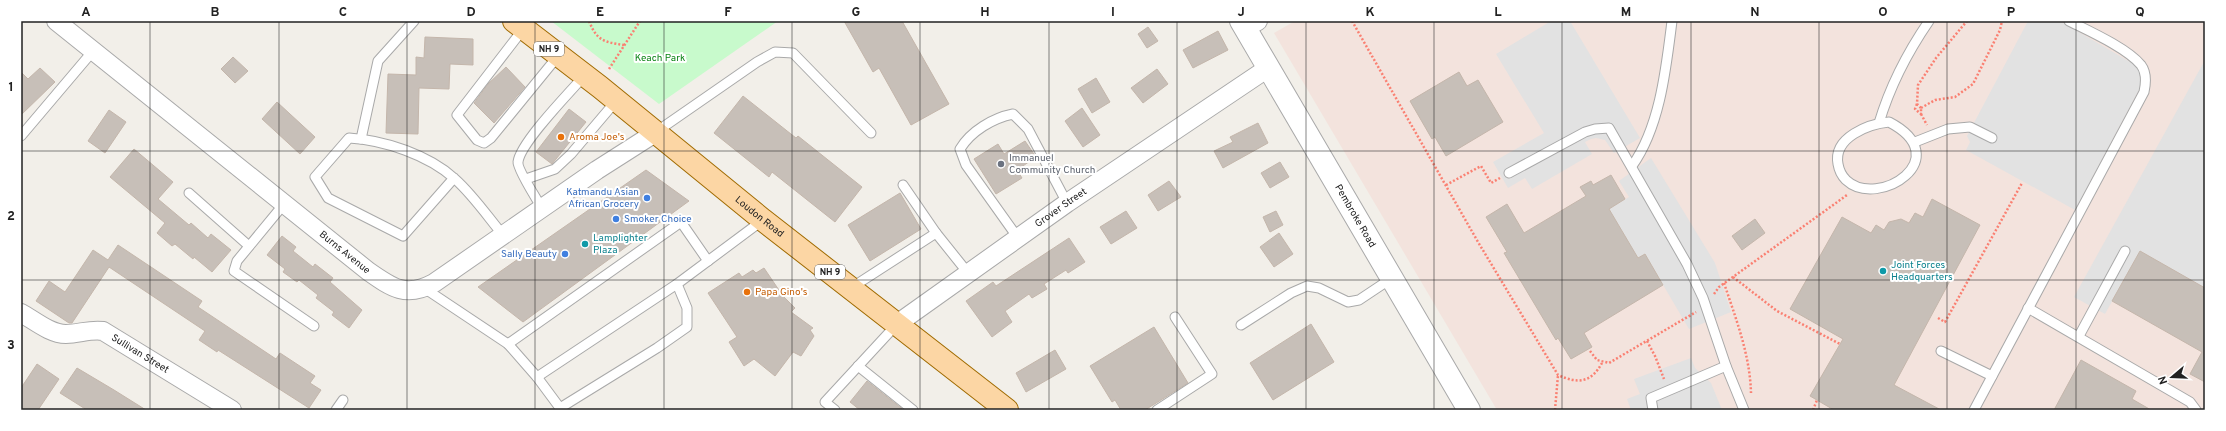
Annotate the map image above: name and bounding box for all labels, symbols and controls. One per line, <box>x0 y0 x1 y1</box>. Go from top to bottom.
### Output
text: A <box>81 5 91 21</box>
text: B <box>211 5 220 21</box>
text: C <box>339 5 347 21</box>
text: D <box>466 5 476 21</box>
text: E <box>596 5 604 21</box>
text: F <box>724 5 732 21</box>
text: G <box>852 5 861 21</box>
text: H <box>980 5 990 21</box>
text: I <box>1111 5 1115 21</box>
text: J <box>1237 5 1245 21</box>
text: K <box>1365 5 1375 21</box>
text: L <box>1494 5 1502 21</box>
text: M <box>1621 5 1631 21</box>
text: N <box>1750 5 1760 21</box>
text: O <box>1878 5 1888 21</box>
text: P <box>2007 5 2016 21</box>
text: Q <box>2135 5 2145 21</box>
road number: NH 9 <box>534 42 564 56</box>
park label: Keach Park <box>635 52 685 65</box>
text: 1 <box>8 80 14 96</box>
place label: Aroma Joe's <box>569 131 625 144</box>
marker: Aroma Joe's <box>556 132 566 142</box>
place label: Immanuel Community Church <box>1009 152 1095 177</box>
marker: Immanuel Community Church <box>996 159 1006 169</box>
street label: Pembroke Road <box>1332 182 1379 250</box>
street label: Grover Street <box>1032 185 1090 230</box>
place label: Katmandu Asian African Grocery <box>566 186 639 211</box>
marker: Katmandu Asian African Grocery <box>642 193 652 203</box>
street label: Loudon Road <box>732 193 787 240</box>
text: 2 <box>7 209 15 225</box>
place label: Smoker Choice <box>624 213 692 226</box>
marker: Smoker Choice <box>611 214 621 224</box>
street label: Burns Avenue <box>317 228 373 277</box>
place label: Lamplighter Plaza <box>593 232 648 257</box>
marker: Lamplighter Plaza <box>580 239 590 249</box>
place label: Sally Beauty <box>501 248 557 261</box>
marker: Sally Beauty <box>560 249 570 259</box>
place label: Joint Forces Headquarters <box>1891 259 1953 284</box>
road number: NH 9 <box>815 265 845 279</box>
marker: Joint Forces Headquarters <box>1878 266 1888 276</box>
place label: Papa Gino's <box>755 286 808 299</box>
marker: Papa Gino's <box>742 287 752 297</box>
street label: Sullivan Street <box>109 331 172 376</box>
text: 3 <box>7 338 15 354</box>
north arrow <box>2152 357 2192 397</box>
text: N <box>2156 374 2171 386</box>

